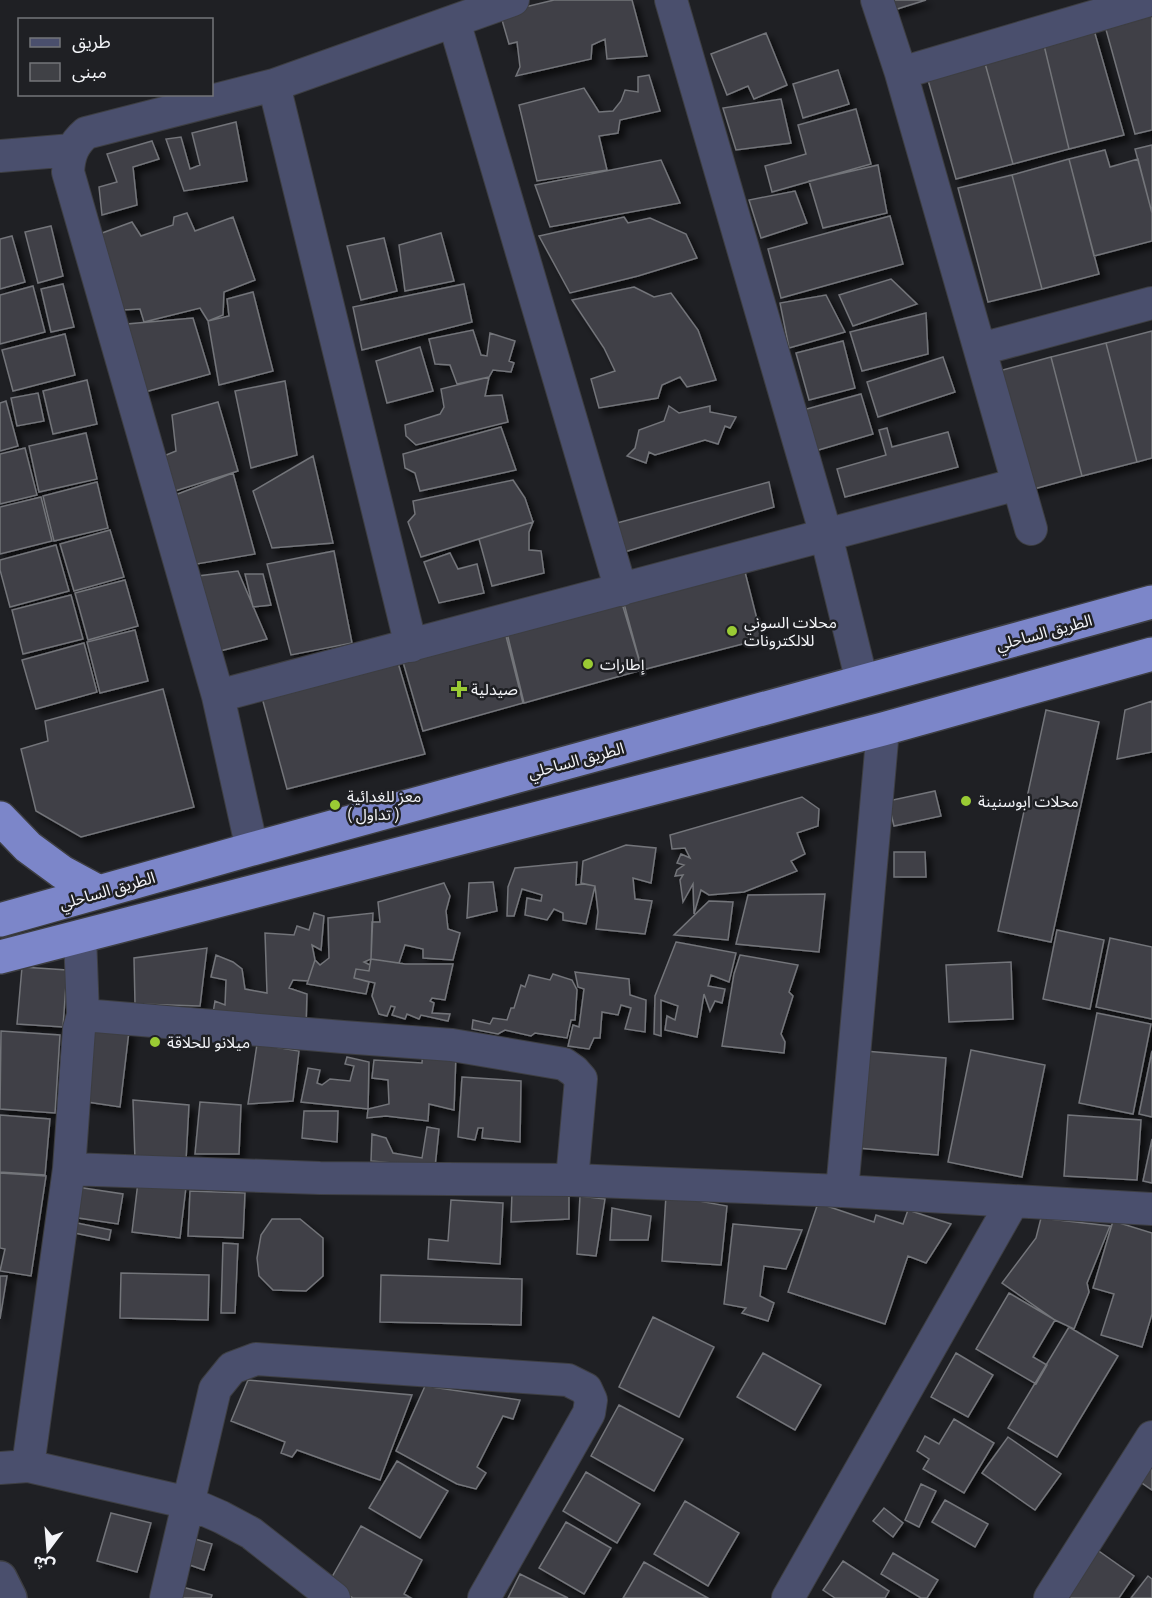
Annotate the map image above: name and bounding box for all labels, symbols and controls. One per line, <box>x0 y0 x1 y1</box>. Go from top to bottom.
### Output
legend <box>18 18 213 96</box>
text: طريق <box>72 31 111 53</box>
text: مبنى <box>72 61 107 83</box>
street label: الطريق الساحلي <box>994 611 1095 657</box>
place label: محلات السوني للالكترونات <box>744 613 837 650</box>
marker: محلات السوني للالكترونات <box>725 624 739 638</box>
place label: إطارات <box>600 655 645 675</box>
marker: إطارات <box>581 657 595 671</box>
place label: صيدلية <box>471 680 518 698</box>
marker: صيدلية <box>452 682 466 696</box>
street label: الطريق الساحلي <box>526 739 627 785</box>
place label: معز للغدائية ( تداول ) <box>347 787 421 825</box>
place label: محلات ابوسنينة <box>978 792 1079 811</box>
marker: محلات ابوسنينة <box>959 794 973 808</box>
marker: معز للغدائية ( تداول ) <box>328 798 342 812</box>
street label: الطريق الساحلي <box>57 868 158 916</box>
place label: ميلانو للحلاقة <box>167 1033 250 1052</box>
marker: ميلانو للحلاقة <box>148 1035 162 1049</box>
north arrow <box>18 1520 78 1580</box>
text: ش <box>31 1552 57 1576</box>

